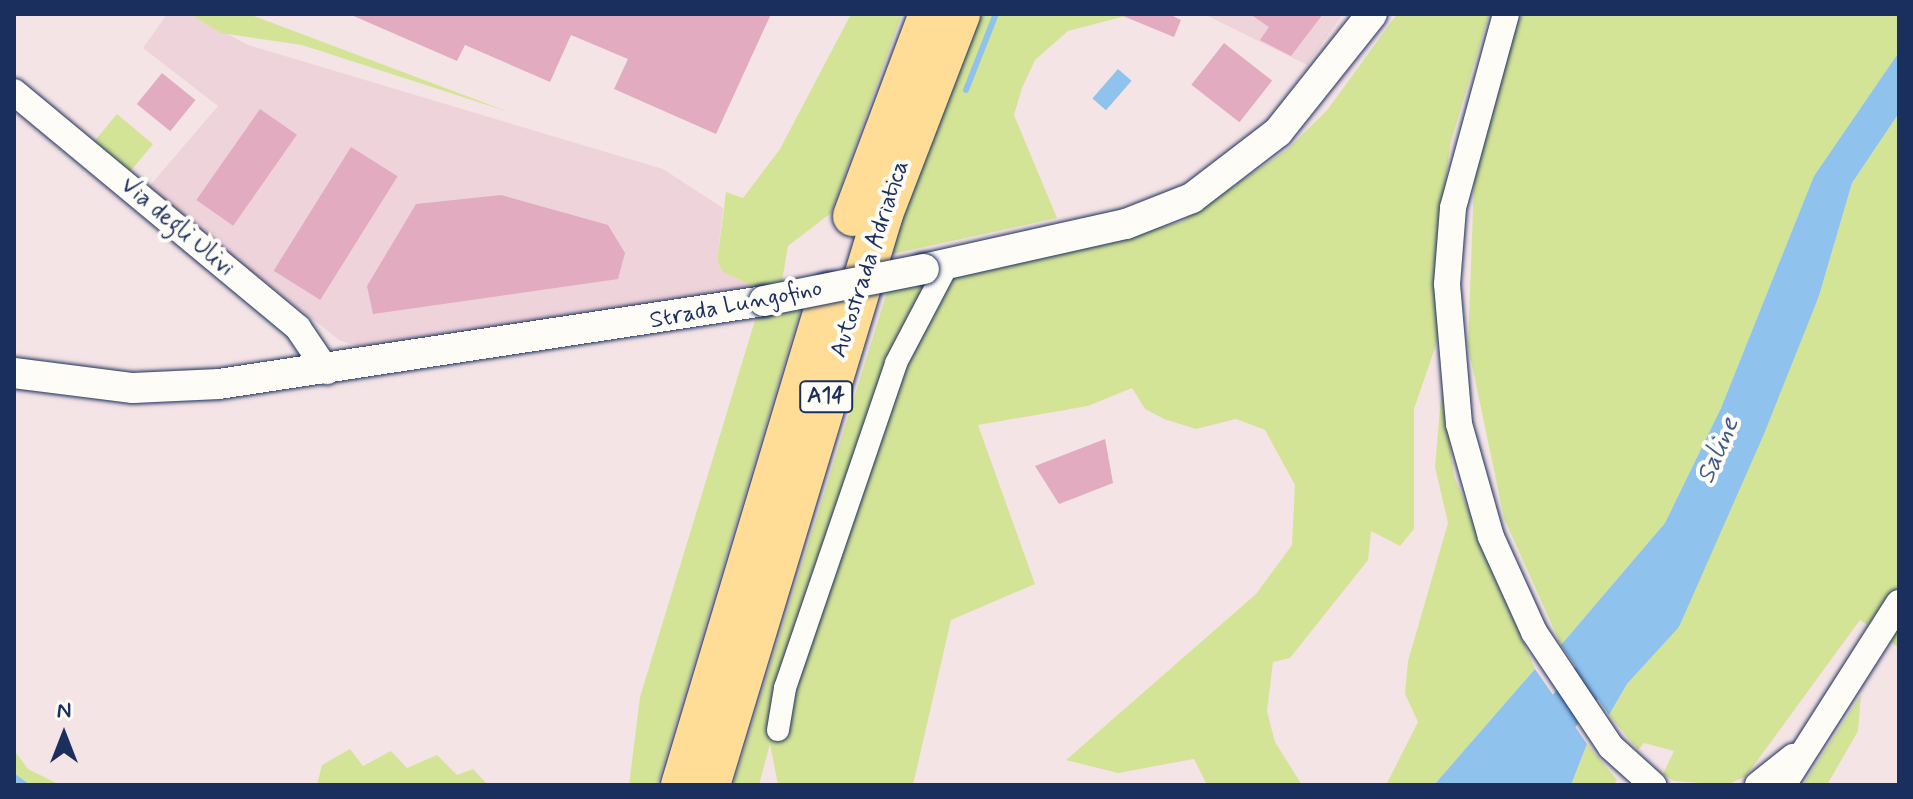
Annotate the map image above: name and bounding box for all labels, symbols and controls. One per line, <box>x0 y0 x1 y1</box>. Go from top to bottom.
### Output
street label: Autostrada Adriatica <box>824 155 916 363</box>
street label: Via degli Ulivi <box>114 171 240 283</box>
street label: Strada Lungofino <box>650 275 822 335</box>
road number: A14 <box>798 379 854 415</box>
water label: Saline <box>1691 413 1747 489</box>
north arrow <box>24 695 104 775</box>
text: N <box>57 697 71 725</box>

